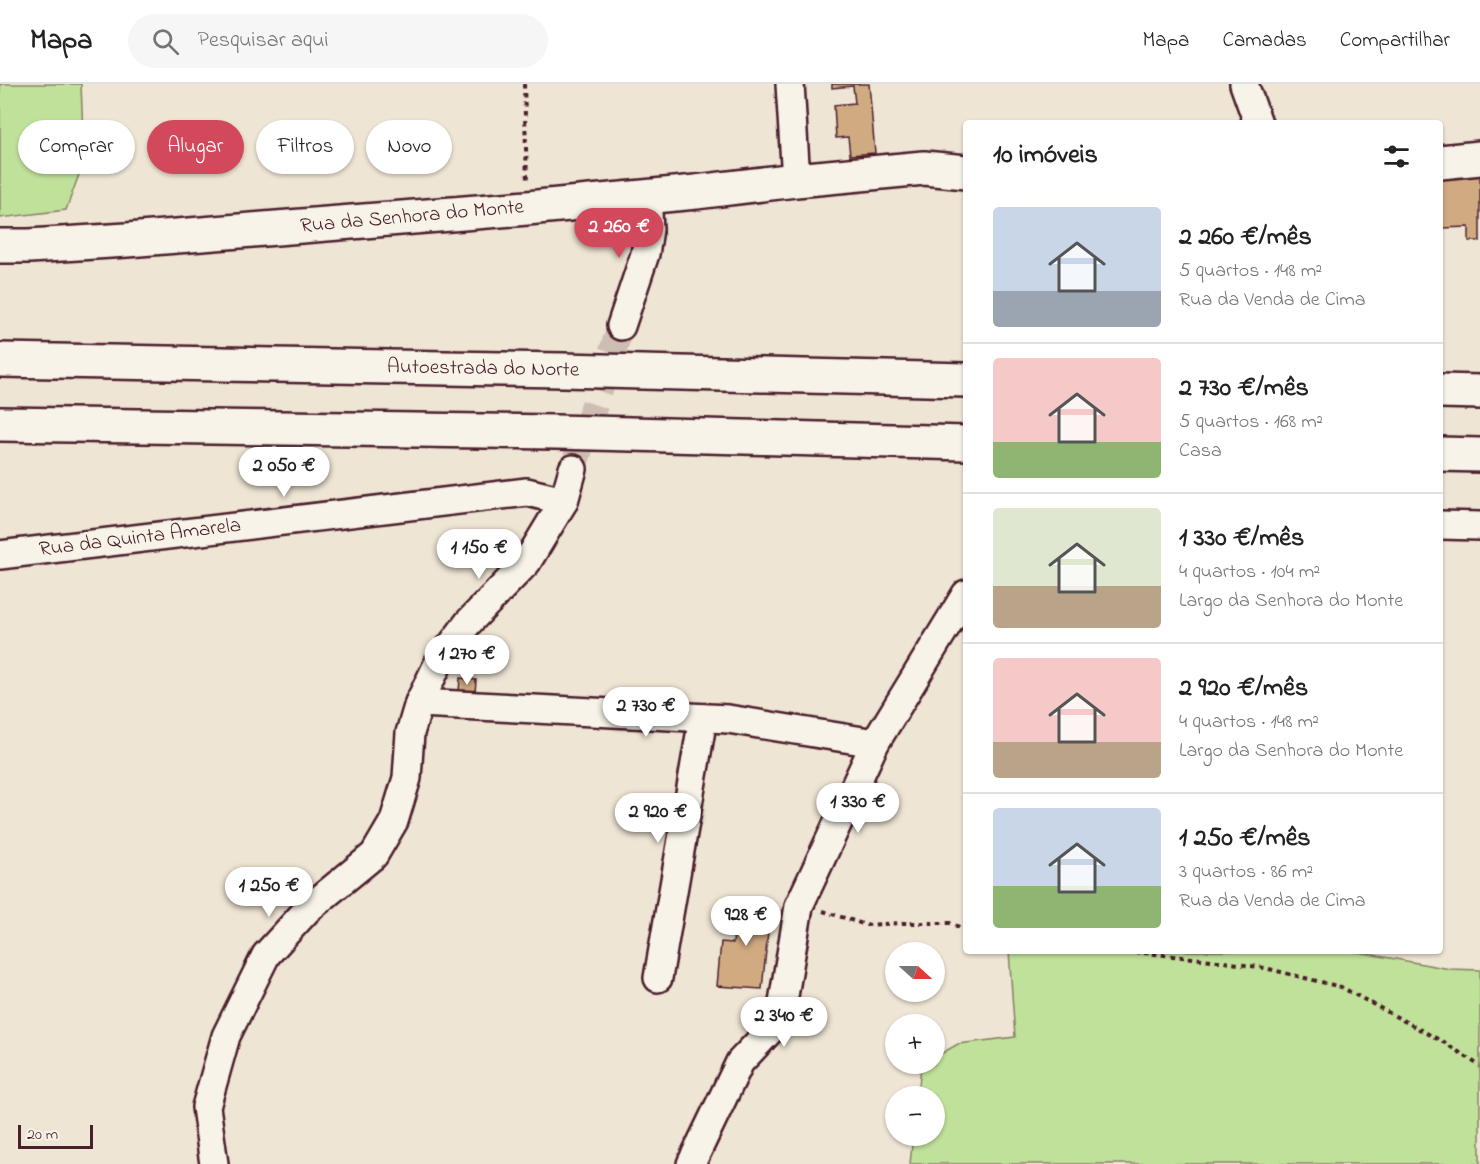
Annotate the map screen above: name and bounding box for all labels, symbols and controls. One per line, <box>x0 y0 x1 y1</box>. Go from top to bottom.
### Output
search box <box>128 14 548 68</box>
text: Mapa <box>30 21 92 62</box>
icon: search <box>149 25 182 58</box>
text: Pesquisar aqui <box>197 25 328 57</box>
text: Mapa <box>1143 26 1189 56</box>
text: Camadas <box>1222 26 1307 56</box>
text: Compartilhar <box>1340 26 1450 56</box>
chip: Comprar <box>18 120 135 174</box>
chip: Alugar <box>147 120 244 174</box>
chip: Filtros <box>256 120 354 174</box>
chip: Novo <box>366 120 452 174</box>
text: 10 imóveis <box>993 137 1098 175</box>
icon: filters <box>1380 140 1413 173</box>
street label: Rua da Senhora do Monte <box>299 192 526 242</box>
pin: 2 260 € <box>564 208 674 259</box>
text: 2 260 € <box>588 213 650 242</box>
text: 2 260 €/mês <box>1179 219 1312 257</box>
icon: home <box>1041 231 1113 303</box>
text: 5 quartos · 148 m² <box>1179 257 1322 286</box>
text: Rua da Venda de Cima <box>1179 286 1366 315</box>
street label: Autoestrada do Norte <box>387 352 580 386</box>
text: 2 730 €/mês <box>1179 370 1309 408</box>
icon: home <box>1041 382 1113 454</box>
text: 5 quartos · 168 m² <box>1179 408 1323 437</box>
text: Casa <box>1179 437 1222 466</box>
pin: 2 050 € <box>229 447 339 498</box>
text: 2 050 € <box>253 452 315 481</box>
street label: Rua da Quinta Amarela <box>37 511 243 565</box>
text: 1 330 €/mês <box>1179 520 1304 558</box>
pin: 1 150 € <box>424 529 534 580</box>
icon: home <box>1041 532 1113 604</box>
text: 1 150 € <box>451 534 507 563</box>
text: 4 quartos · 104 m² <box>1179 558 1320 587</box>
text: Largo da Senhora do Monte <box>1179 587 1403 616</box>
pin: 1 270 € <box>412 635 522 686</box>
text: 1 270 € <box>438 640 496 669</box>
text: 2 920 €/mês <box>1179 670 1308 708</box>
icon: home <box>1041 682 1113 754</box>
pin: 2 730 € <box>591 687 701 738</box>
text: 2 730 € <box>616 692 676 721</box>
text: 4 quartos · 148 m² <box>1179 708 1319 737</box>
text: Largo da Senhora do Monte <box>1179 737 1403 766</box>
pin: 1 330 € <box>803 783 913 834</box>
text: 1 330 € <box>830 788 886 817</box>
pin: 2 920 € <box>603 793 713 844</box>
text: 2 920 € <box>629 798 687 827</box>
text: 1 250 €/mês <box>1179 820 1311 858</box>
icon: home <box>1041 832 1113 904</box>
text: 3 quartos · 86 m² <box>1179 858 1313 887</box>
pin: 1 250 € <box>214 867 324 918</box>
text: 1 250 € <box>239 872 299 901</box>
text: Rua da Venda de Cima <box>1179 887 1366 916</box>
pin: 928 € <box>704 896 788 947</box>
text: 928 € <box>725 901 767 930</box>
north arrow <box>885 942 945 1002</box>
map controls <box>885 942 945 1146</box>
pin: 2 340 € <box>729 997 839 1048</box>
text: 2 340 € <box>754 1002 814 1031</box>
button: + <box>885 1014 945 1074</box>
button: − <box>885 1086 945 1146</box>
scale bar <box>18 1122 93 1150</box>
text: 20 m <box>27 1123 58 1147</box>

